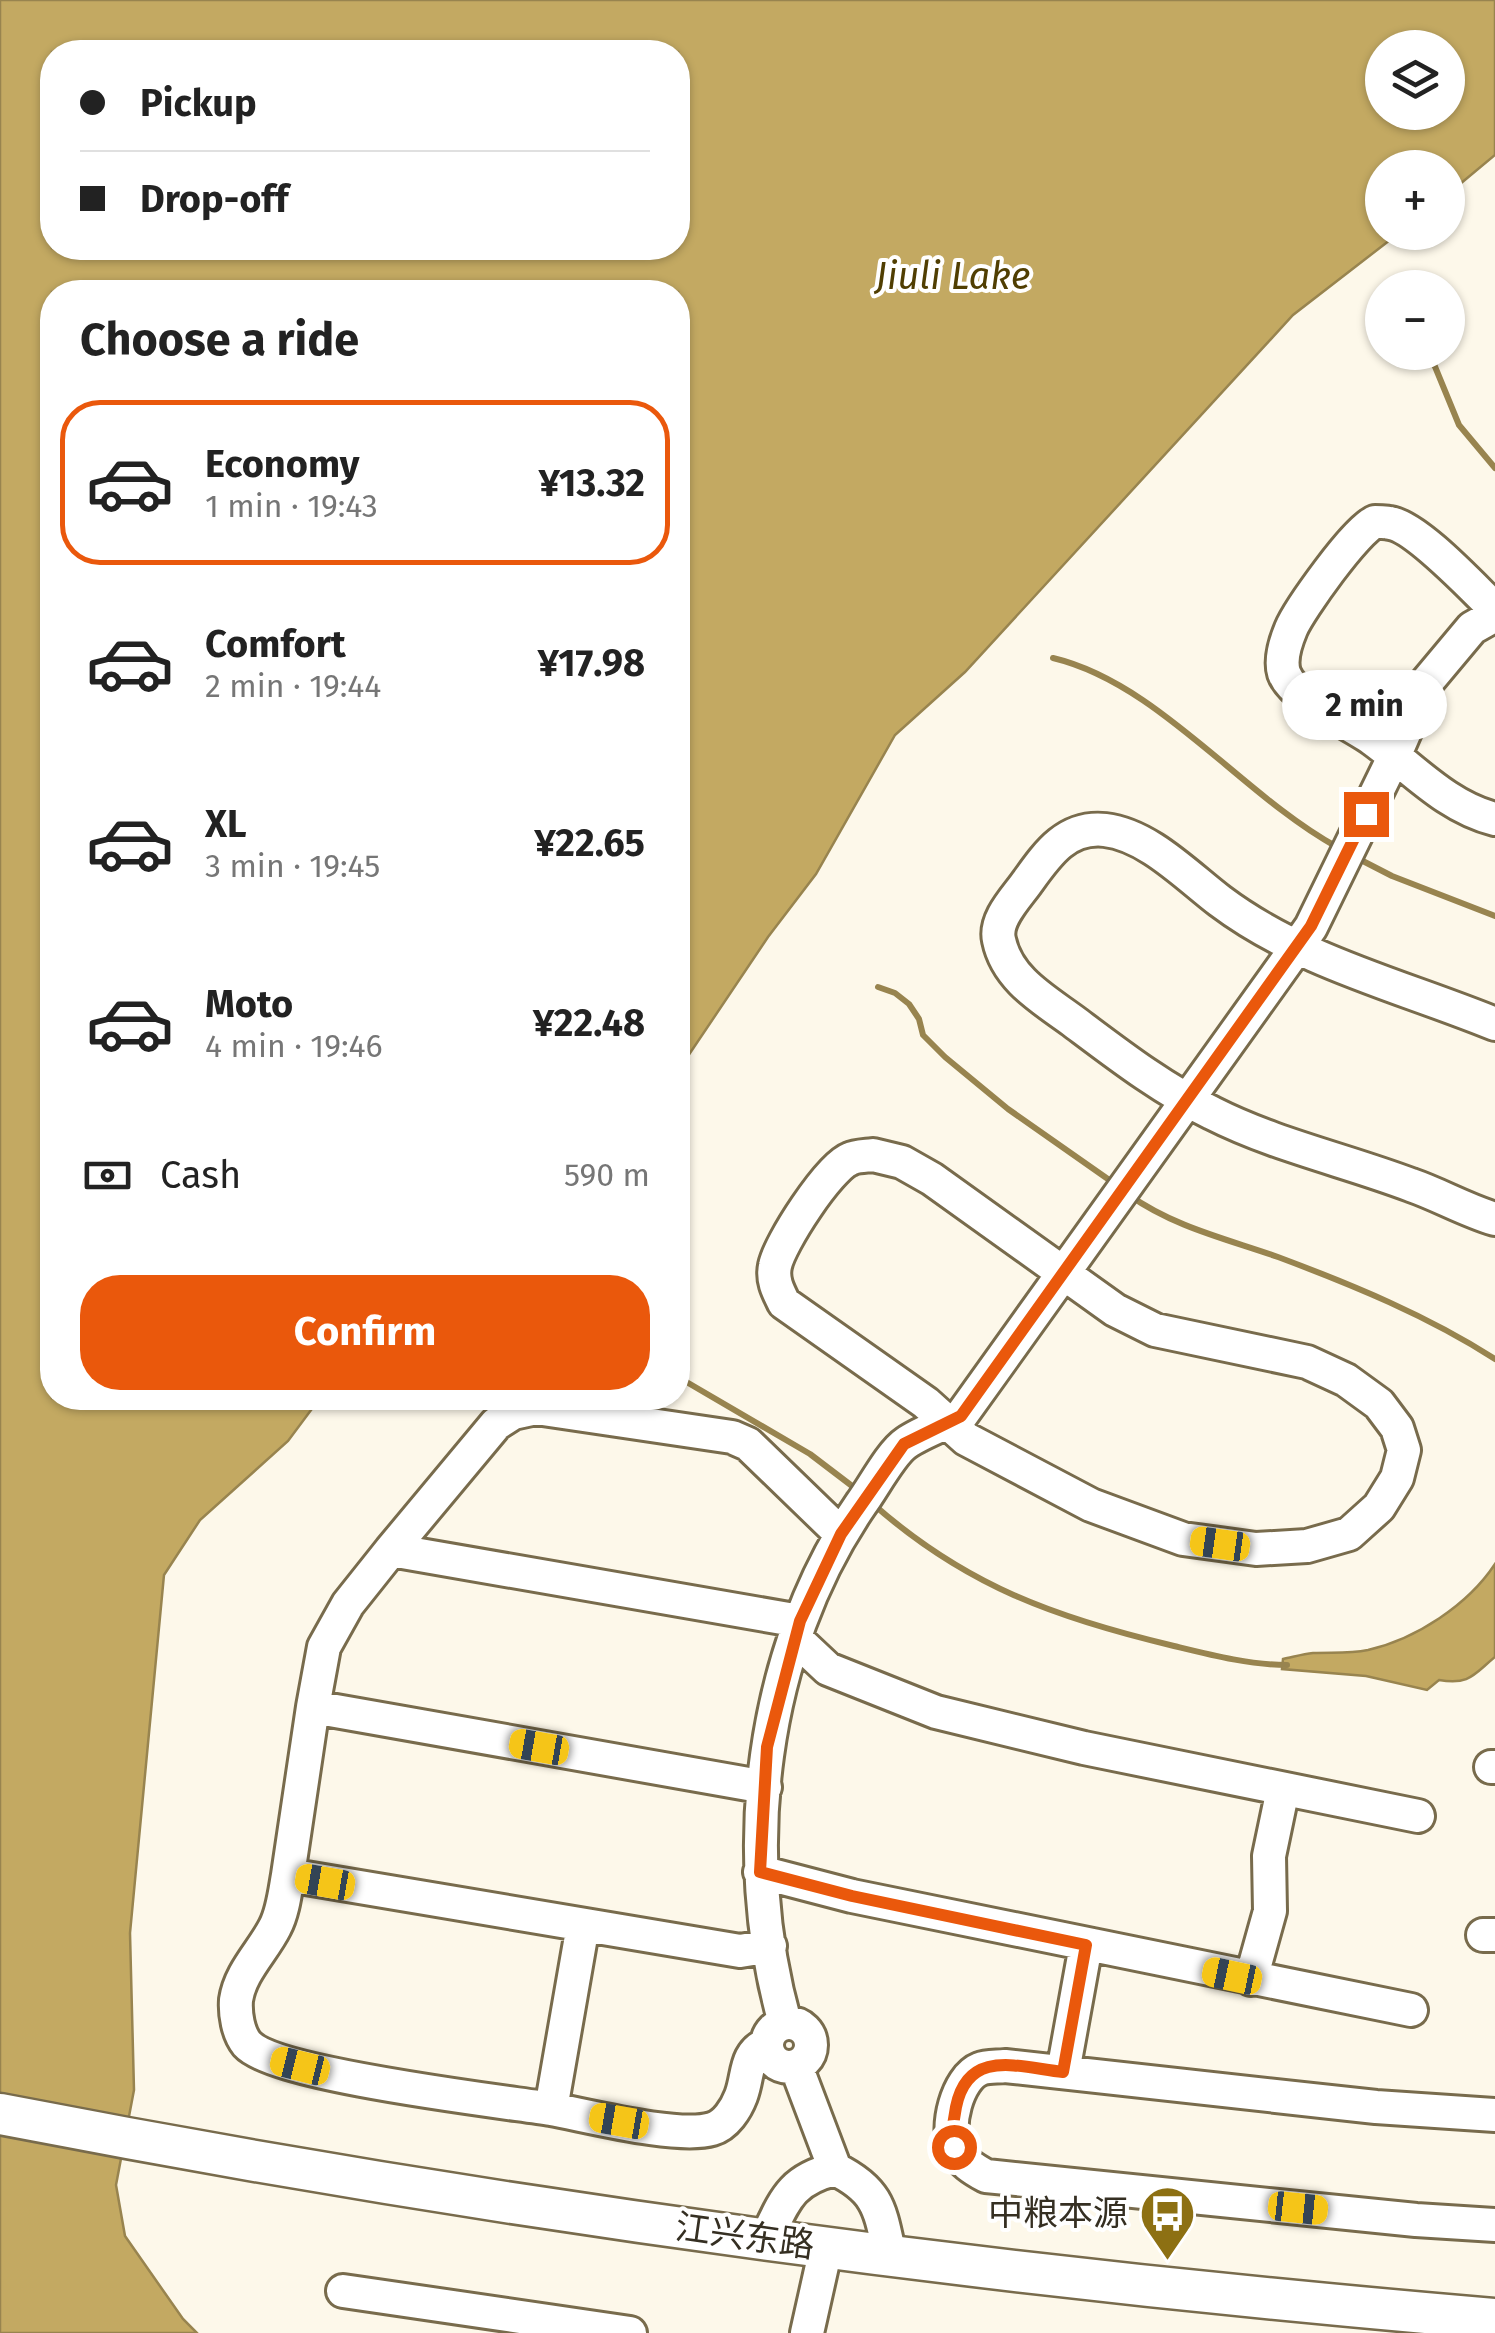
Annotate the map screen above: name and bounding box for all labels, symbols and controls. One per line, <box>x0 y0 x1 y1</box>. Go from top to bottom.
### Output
map controls <box>1365 30 1465 370</box>
button: layers <box>1365 30 1465 130</box>
text: Pickup <box>140 80 257 126</box>
button: + <box>1365 150 1465 250</box>
text: Drop-off <box>140 176 288 222</box>
water label: Jiuli Lake <box>873 253 1031 299</box>
button: − <box>1365 270 1465 370</box>
text: Choose a ride <box>80 313 359 367</box>
icon: car <box>85 438 175 528</box>
text: Economy <box>205 441 360 487</box>
text: ¥13.32 <box>538 460 645 506</box>
text: 1 min · 19:43 <box>205 487 378 525</box>
icon: car <box>85 618 175 708</box>
text: Comfort <box>205 621 346 667</box>
text: ¥17.98 <box>537 640 645 686</box>
text: 2 min · 19:44 <box>205 667 381 705</box>
callout: 2 min <box>1284 669 1448 739</box>
text: 2 min <box>1325 686 1404 724</box>
route end <box>1344 792 1389 837</box>
icon: car <box>85 798 175 888</box>
text: XL <box>205 801 247 847</box>
text: ¥22.65 <box>534 820 645 866</box>
text: 3 min · 19:45 <box>205 847 380 885</box>
icon: car <box>85 978 175 1068</box>
text: Moto <box>205 981 293 1027</box>
text: ¥22.48 <box>533 1000 645 1046</box>
text: 4 min · 19:46 <box>205 1027 383 1065</box>
icon: cash <box>80 1148 135 1203</box>
text: Cash <box>160 1152 241 1198</box>
text: 590 m <box>564 1156 650 1194</box>
button: Confirm <box>80 1275 650 1390</box>
car <box>1188 1525 1252 1563</box>
car <box>507 1727 571 1767</box>
car <box>293 1862 357 1902</box>
car <box>1200 1955 1264 1997</box>
car <box>267 2044 333 2088</box>
car <box>587 2101 651 2141</box>
route start <box>932 2125 977 2170</box>
bus stop icon: 中粮本源 <box>1137 2183 1197 2262</box>
car <box>1267 2190 1329 2226</box>
place label: 中粮本源 <box>988 2192 1128 2234</box>
street label: 江兴东路 <box>673 2205 817 2267</box>

